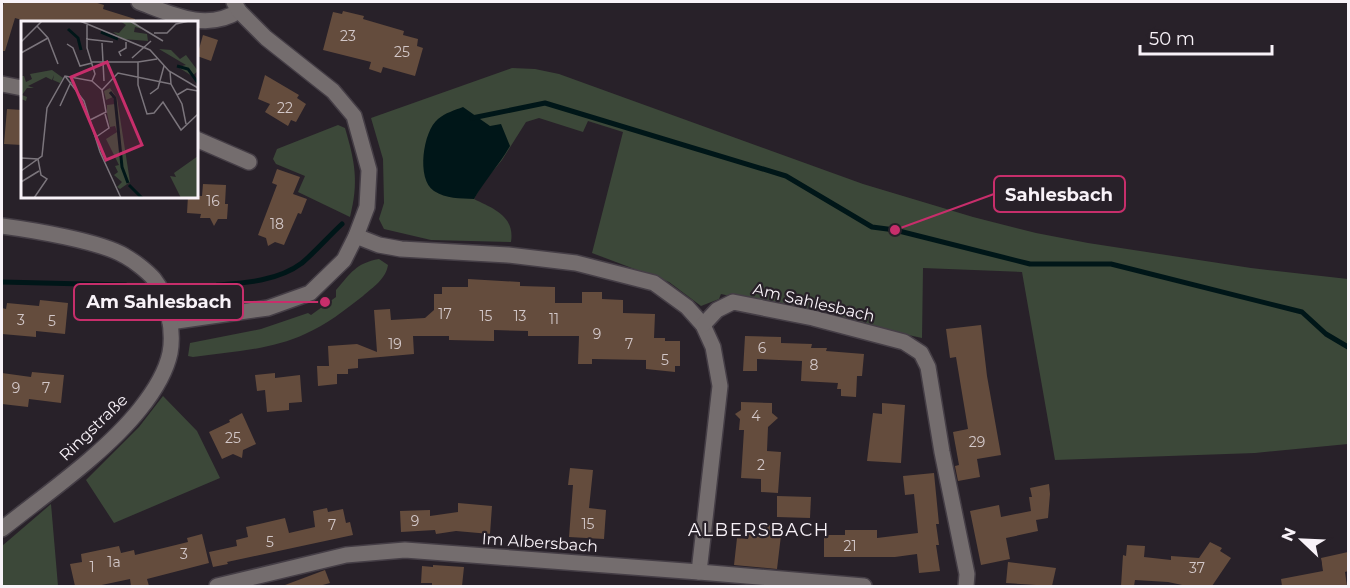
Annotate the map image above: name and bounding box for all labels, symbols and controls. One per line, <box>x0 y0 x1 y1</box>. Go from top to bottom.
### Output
scale bar <box>1140 18 1272 56</box>
inset map <box>21 21 198 198</box>
house number: 23 <box>340 27 356 45</box>
text: 50 m <box>1149 28 1195 50</box>
house number: 25 <box>394 43 410 61</box>
house number: 22 <box>277 99 293 117</box>
callout: Sahlesbach <box>994 176 1125 212</box>
text: Sahlesbach <box>1005 184 1113 206</box>
house number: 16 <box>206 192 220 210</box>
house number: 18 <box>270 215 284 233</box>
street label: Am Sahlesbach <box>751 279 877 326</box>
callout: Am Sahlesbach <box>74 284 243 320</box>
text: Am Sahlesbach <box>85 291 232 313</box>
house number: 17 <box>438 305 452 323</box>
house number: 15 <box>480 307 493 325</box>
house number: 13 <box>514 307 527 325</box>
house number: 11 <box>549 310 559 328</box>
house number: 3 <box>17 311 25 329</box>
house number: 5 <box>48 312 56 330</box>
house number: 9 <box>593 325 601 343</box>
house number: 19 <box>388 335 402 353</box>
house number: 7 <box>625 335 633 353</box>
house number: 6 <box>758 339 767 357</box>
house number: 5 <box>661 351 669 369</box>
house number: 8 <box>810 356 819 374</box>
house number: 9 <box>12 379 20 397</box>
house number: 7 <box>42 379 50 397</box>
street label: Ringstraße <box>55 390 131 465</box>
house number: 4 <box>751 407 761 425</box>
house number: 25 <box>225 429 241 447</box>
house number: 29 <box>969 433 985 451</box>
house number: 2 <box>757 456 765 474</box>
north arrow <box>1272 510 1332 570</box>
house number: 9 <box>411 512 419 530</box>
house number: 15 <box>582 515 595 533</box>
house number: 7 <box>328 516 336 534</box>
district label: ALBERSBACH <box>688 519 830 541</box>
text: N <box>1277 525 1300 544</box>
street label: Im Albersbach <box>481 529 599 556</box>
house number: 5 <box>266 533 274 551</box>
house number: 21 <box>843 537 857 555</box>
house number: 3 <box>180 545 188 563</box>
house number: 1a <box>107 553 121 571</box>
house number: 1 <box>89 558 95 576</box>
house number: 37 <box>1189 559 1205 577</box>

